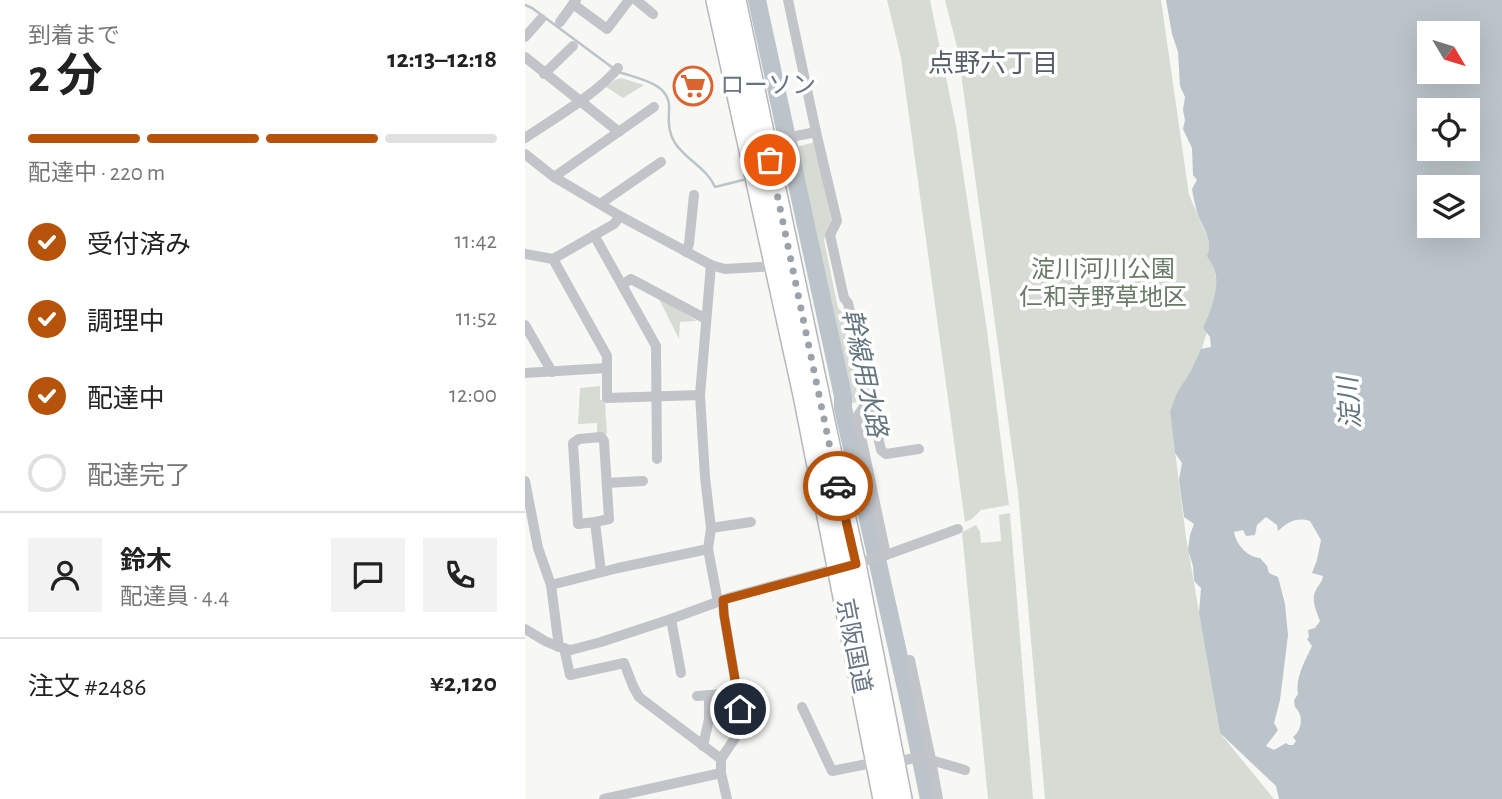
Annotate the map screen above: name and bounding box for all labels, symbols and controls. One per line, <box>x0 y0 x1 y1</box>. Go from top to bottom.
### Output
north arrow <box>1417 21 1481 84</box>
map controls <box>1417 21 1480 238</box>
text: 到着まで <box>28 25 120 48</box>
text: 12:13–12:18 <box>387 46 497 72</box>
district label: 点野六丁目 <box>928 50 1058 77</box>
text: 2 分 <box>28 54 103 100</box>
supermarket icon: ローソン <box>672 65 714 107</box>
place label: ローソン <box>720 74 816 98</box>
button: locate <box>1417 98 1480 161</box>
pin <box>740 130 800 190</box>
icon: bag <box>751 141 789 179</box>
text: 配達中 · 220 m <box>28 162 165 185</box>
button: layers <box>1417 175 1480 238</box>
icon: check <box>28 223 66 261</box>
text: 11:42 <box>454 230 497 253</box>
text: 受付済み <box>87 232 191 258</box>
park label: 淀川河川公園 仁和寺野草地区 <box>1019 256 1187 310</box>
icon: check <box>28 300 66 338</box>
text: 11:52 <box>456 307 497 330</box>
water label: 幹線用水路 <box>838 307 892 441</box>
text: 調理中 <box>87 309 165 335</box>
water label: 淀川 <box>1334 373 1365 430</box>
icon: check <box>28 377 66 415</box>
text: 12:00 <box>449 384 497 407</box>
text: 配達中 <box>87 386 165 412</box>
courier <box>803 451 873 521</box>
text: 配達完了 <box>87 463 191 489</box>
icon: car <box>819 467 857 505</box>
button: person <box>28 538 102 612</box>
button: chat <box>331 538 405 612</box>
button: phone <box>423 538 497 612</box>
text: 鈴木 <box>120 548 172 574</box>
text: 配達員 · 4.4 <box>120 586 229 609</box>
street label: 京阪国道 <box>832 596 876 695</box>
text: ¥2,120 <box>430 670 497 696</box>
text: 注文 #2486 <box>28 674 147 700</box>
pin <box>710 679 770 739</box>
icon: home <box>721 690 759 728</box>

